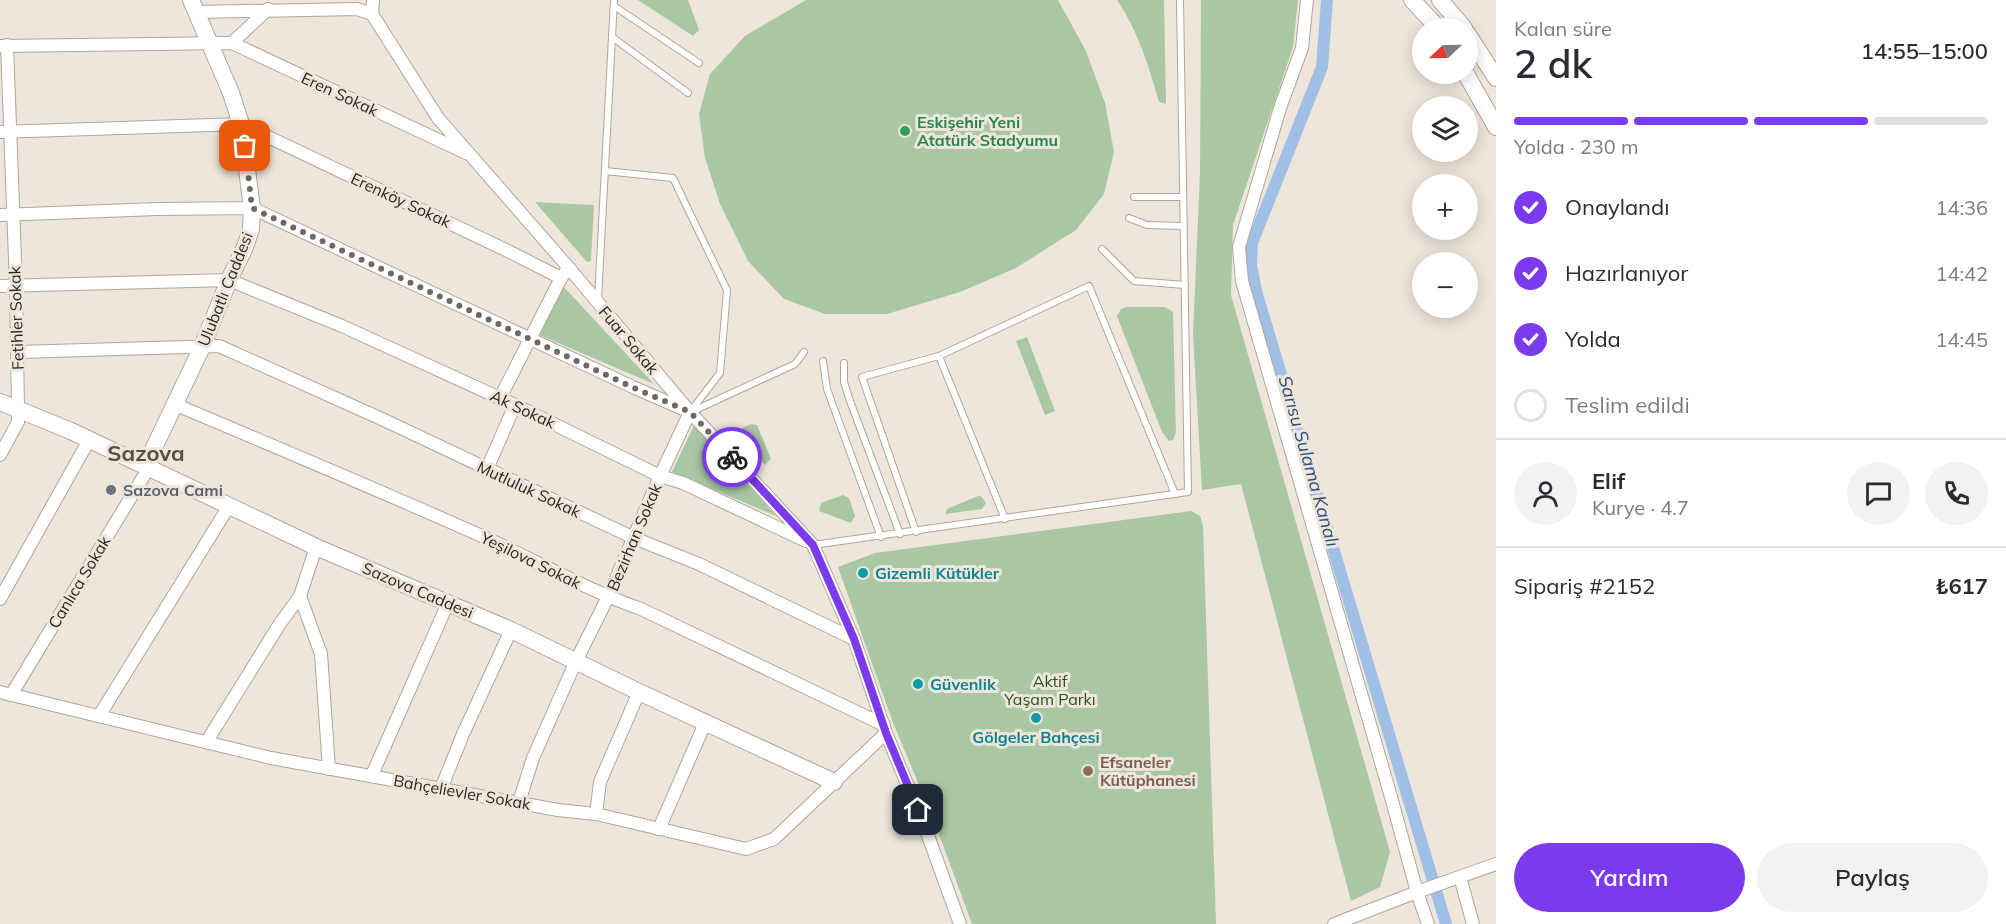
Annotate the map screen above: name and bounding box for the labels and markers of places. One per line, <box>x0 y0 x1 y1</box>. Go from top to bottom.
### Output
place label: Eskişehir Yeni Atatürk Stadyumu <box>917 112 1058 150</box>
pin <box>219 120 270 171</box>
marker: Eskişehir Yeni Atatürk Stadyumu <box>898 124 912 138</box>
place label: Sazova Cami <box>123 480 223 500</box>
marker: Sazova Cami <box>104 483 118 497</box>
place label: Gizemli Kütükler <box>875 563 1000 583</box>
marker: Gizemli Kütükler <box>856 566 870 580</box>
place label: Güvenlik <box>930 674 997 694</box>
marker: Güvenlik <box>911 677 925 691</box>
marker: Gölgeler Bahçesi <box>1029 711 1043 725</box>
place label: Gölgeler Bahçesi <box>972 727 1100 747</box>
place label: Efsaneler Kütüphanesi <box>1100 752 1196 790</box>
marker: Efsaneler Kütüphanesi <box>1081 764 1095 778</box>
pin <box>892 784 943 835</box>

